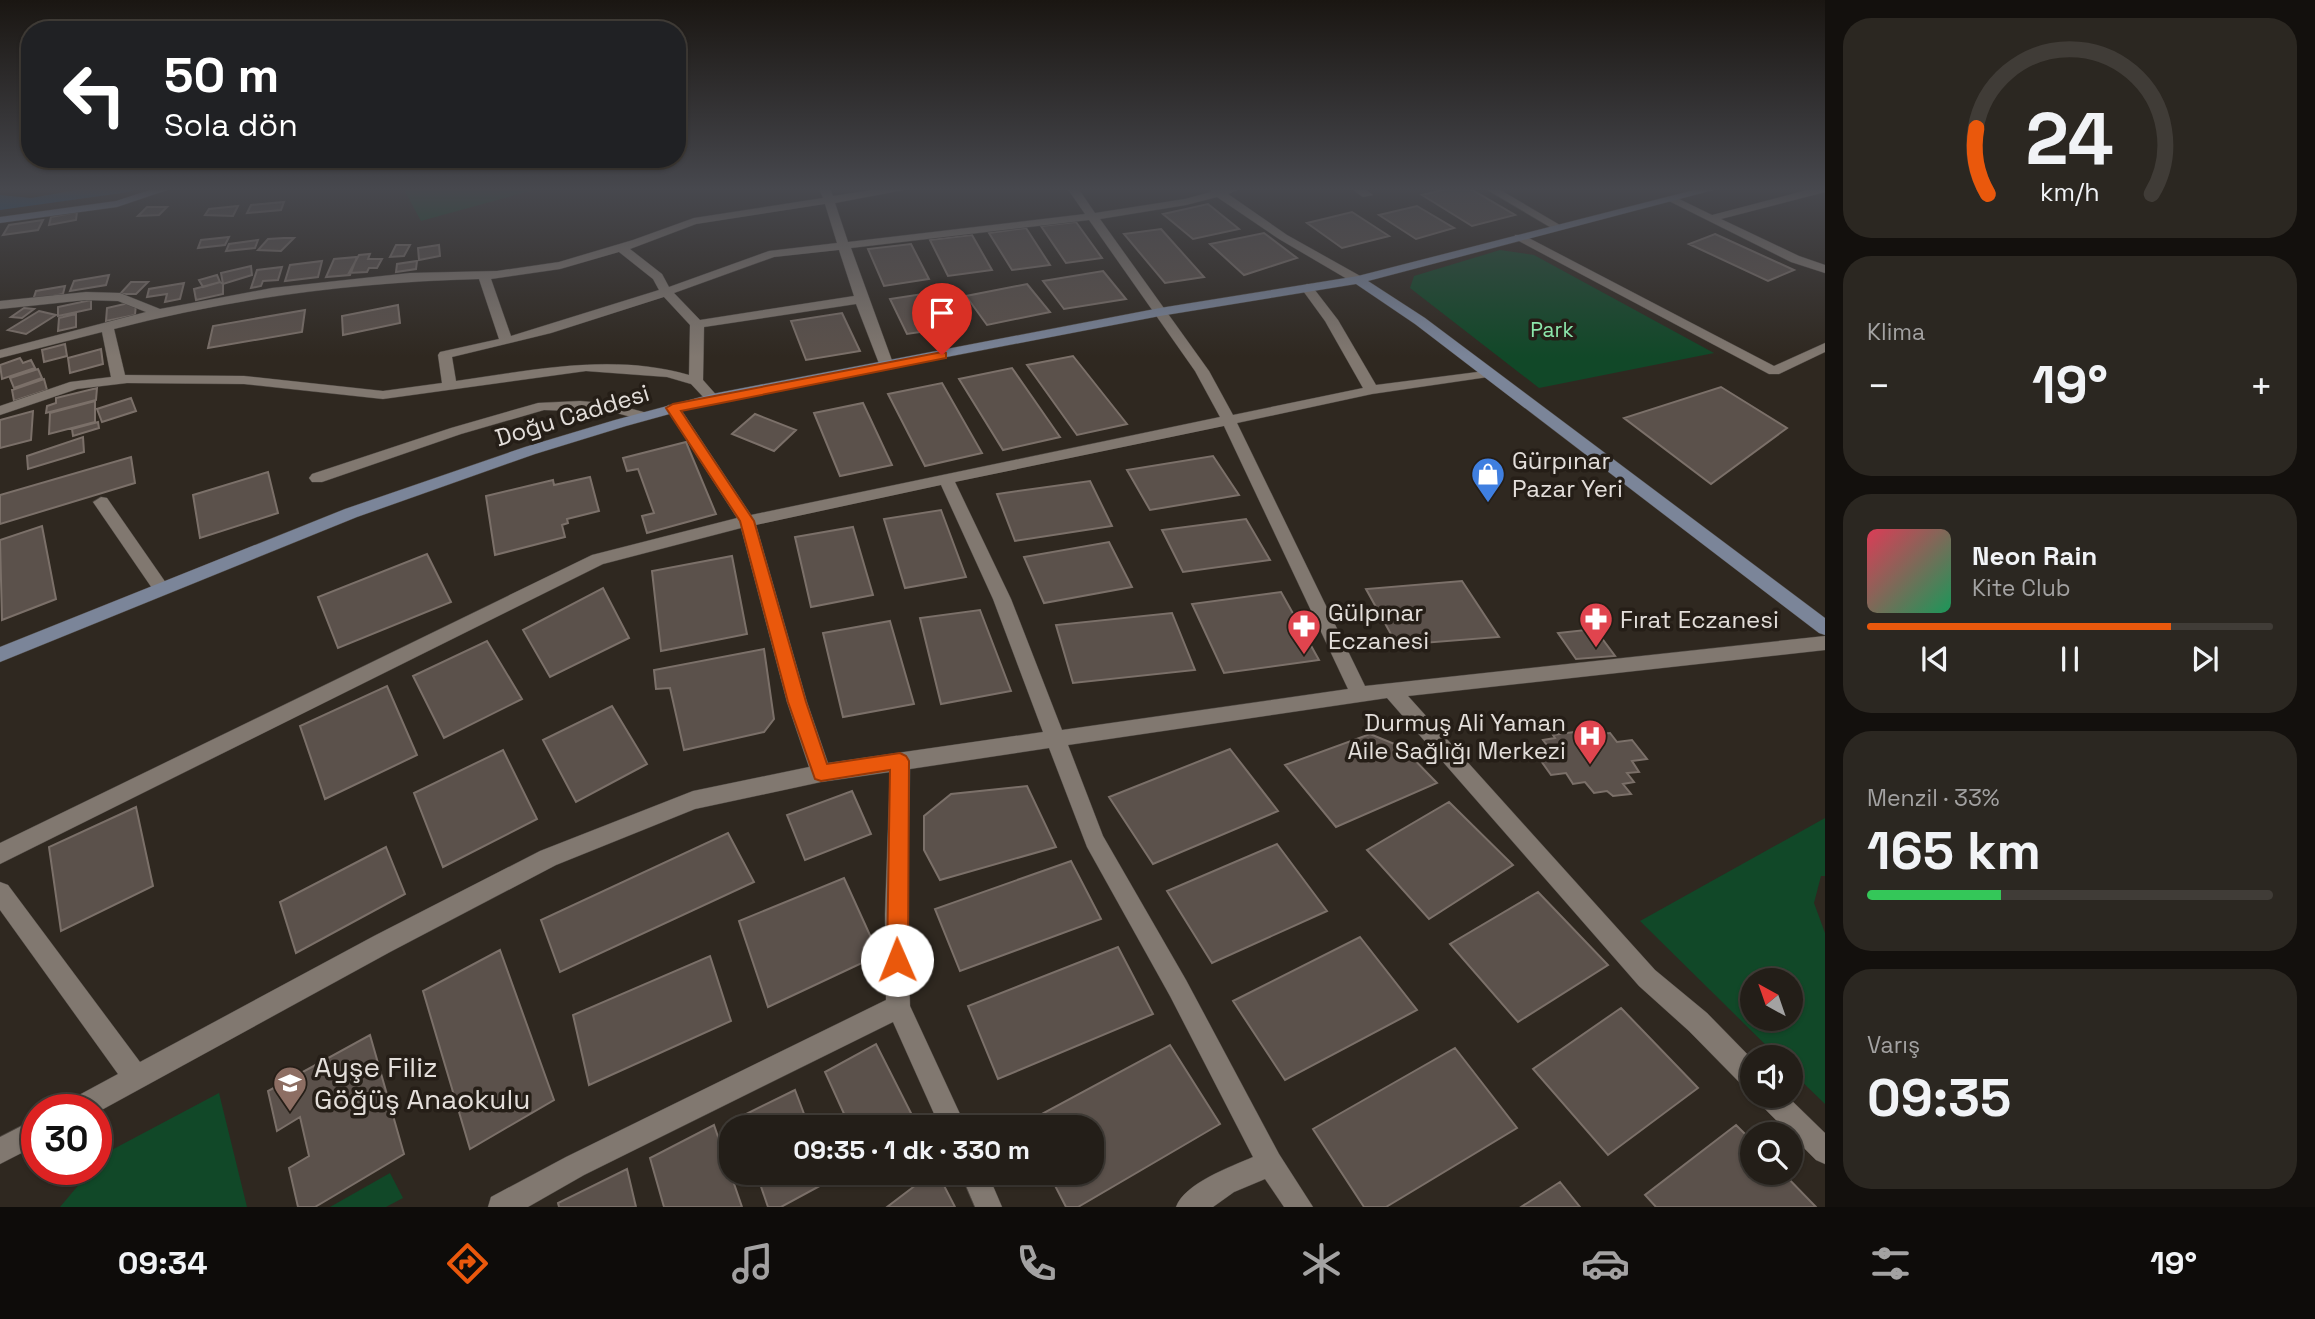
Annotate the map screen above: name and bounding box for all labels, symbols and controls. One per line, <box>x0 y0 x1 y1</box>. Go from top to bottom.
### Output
text: 50 m <box>164 44 279 106</box>
icon: left <box>49 49 140 140</box>
text: 24 <box>2026 92 2114 185</box>
text: Sola dön <box>164 105 298 145</box>
text: km/h <box>2040 176 2100 208</box>
pin <box>912 283 972 355</box>
icon: arrive <box>923 294 961 332</box>
park label: Park <box>1530 316 1574 343</box>
text: Klima <box>1867 317 1925 347</box>
text: 19° <box>2032 352 2108 418</box>
text: − <box>1867 362 1891 410</box>
text: + <box>2249 362 2273 410</box>
street label: Doğu Caddesi <box>491 377 653 453</box>
place label: Gürpınar Pazar Yeri <box>1512 445 1623 504</box>
shop icon: Gürpınar Pazar Yeri <box>1469 455 1507 504</box>
text: Neon Rain <box>1972 539 2097 573</box>
text: Kite Club <box>1972 573 2071 603</box>
place label: Gülpınar Eczanesi <box>1328 597 1429 656</box>
pharmacy icon: Fırat Eczanesi <box>1577 600 1615 649</box>
place label: Fırat Eczanesi <box>1620 604 1779 635</box>
pharmacy icon: Gülpınar Eczanesi <box>1285 607 1323 656</box>
icon: previous <box>1916 640 1954 678</box>
icon: pause <box>2051 640 2089 678</box>
icon: next <box>2186 640 2224 678</box>
place label: Durmuş Ali Yaman Aile Sağlığı Merkezi <box>1347 707 1566 766</box>
hospital icon: Durmuş Ali Yaman Aile Sağlığı Merkezi <box>1571 717 1609 766</box>
text: Menzil · 33% <box>1867 783 2000 813</box>
text: 165 km <box>1867 818 2041 884</box>
position arrow <box>860 923 934 997</box>
north arrow <box>1740 968 1802 1031</box>
map controls <box>1740 968 1803 1185</box>
text: Varış <box>1867 1030 1920 1060</box>
button: sound <box>1740 1045 1803 1108</box>
place label: Ayşe Filiz Göğüş Anaokulu <box>314 1049 531 1117</box>
school or university icon: Ayşe Filiz Göğüş Anaokulu <box>271 1064 309 1113</box>
text: 09:35 <box>1867 1065 2011 1131</box>
speed limit sign: 30 <box>21 1094 112 1185</box>
button: search <box>1740 1122 1803 1185</box>
text: 09:35 · 1 dk · 330 m <box>793 1133 1030 1167</box>
icon: directions <box>443 1239 492 1288</box>
icon: music <box>728 1239 777 1288</box>
icon: phone <box>1012 1239 1061 1288</box>
icon: climate <box>1297 1239 1346 1288</box>
icon: car <box>1581 1239 1630 1288</box>
icon: filters <box>1866 1239 1915 1288</box>
text: 09:34 <box>118 1243 208 1283</box>
text: 19° <box>2150 1243 2197 1283</box>

